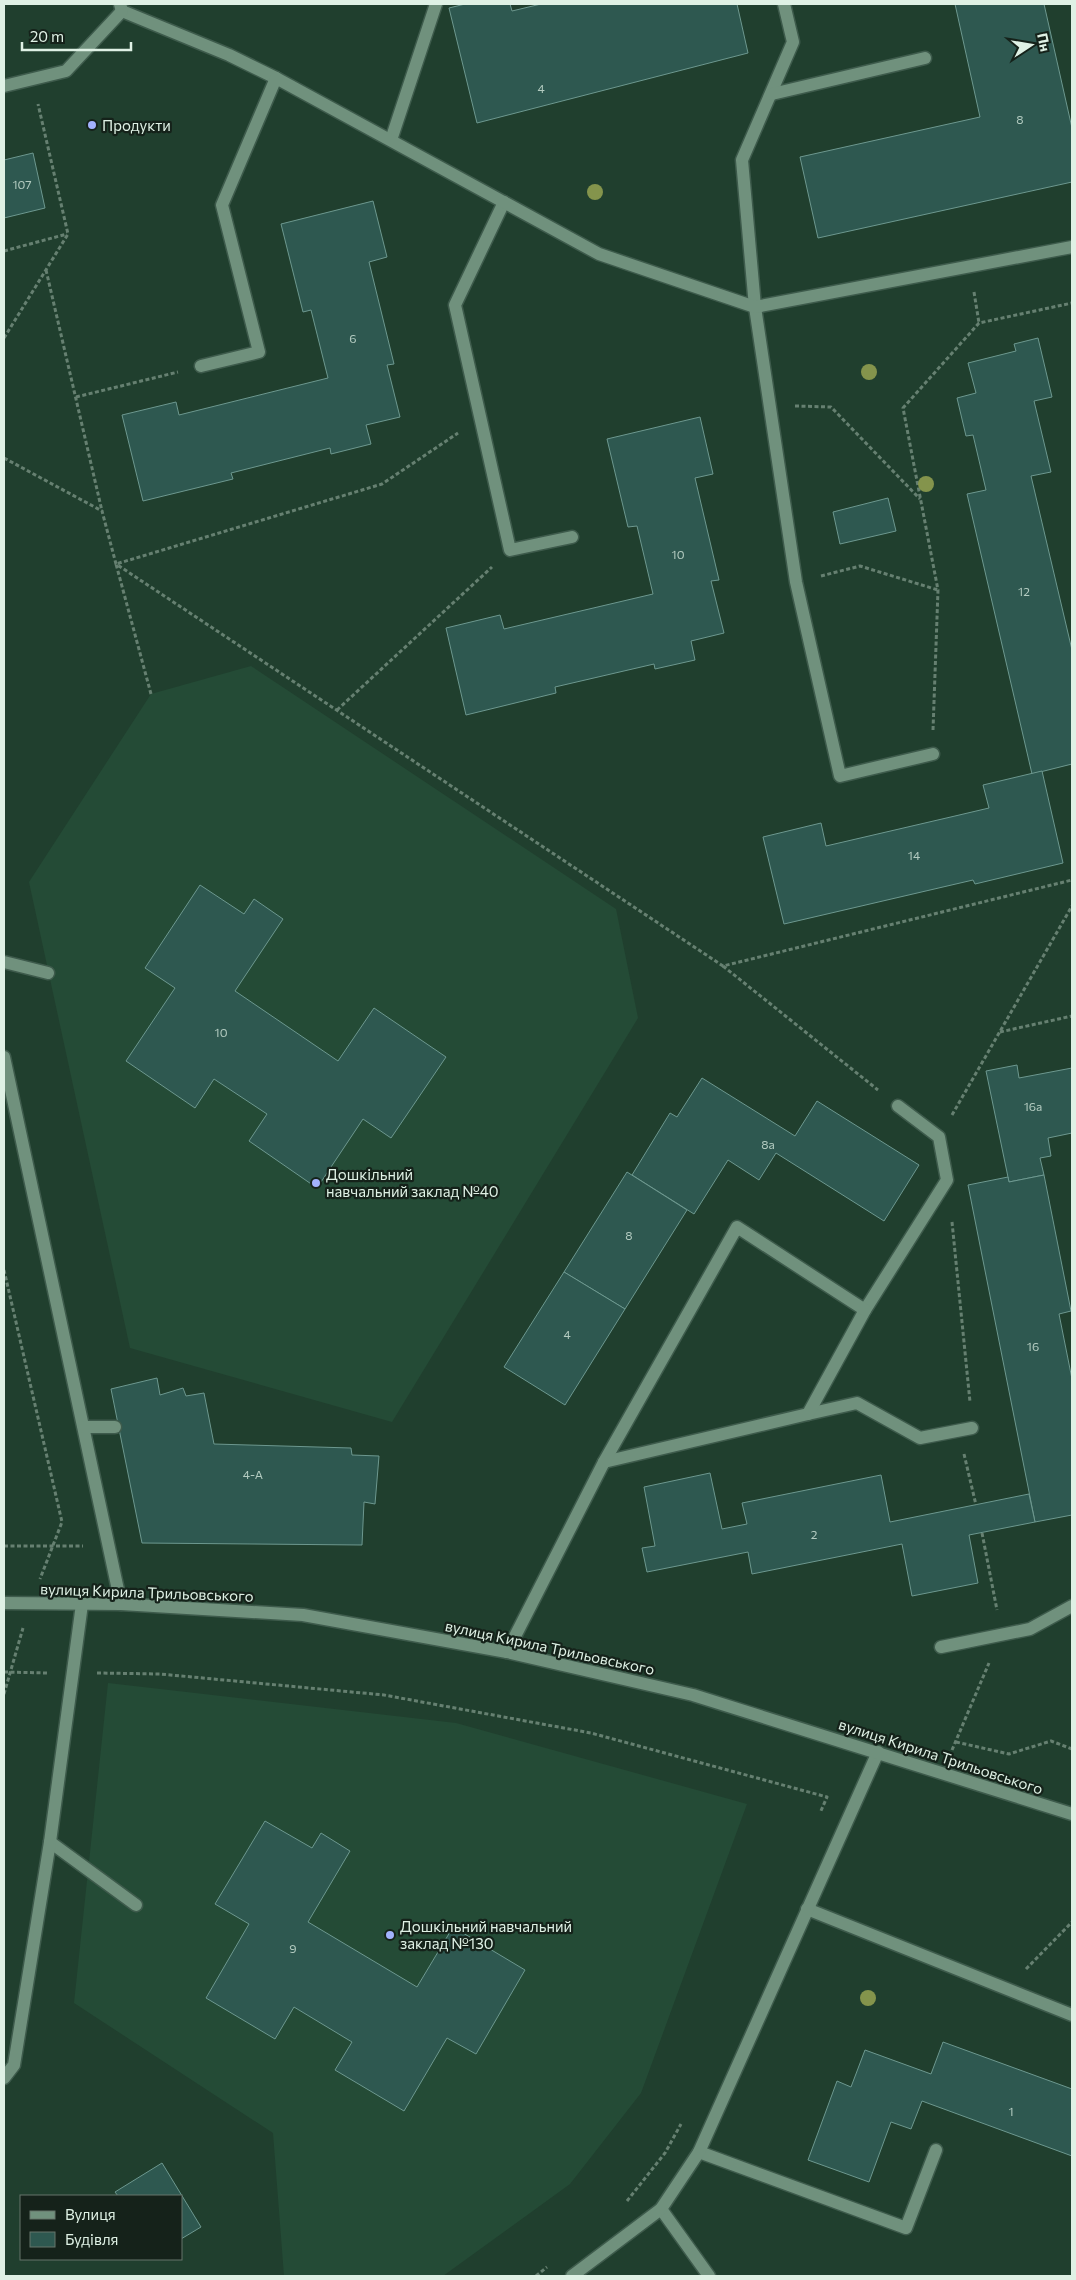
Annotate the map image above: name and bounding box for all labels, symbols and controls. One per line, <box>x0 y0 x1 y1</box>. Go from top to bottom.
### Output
scale bar <box>22 20 131 52</box>
north arrow <box>1006 20 1056 70</box>
text: 20 m <box>30 27 64 45</box>
text: Пн <box>1034 31 1054 53</box>
house number: 4 <box>537 81 545 95</box>
house number: 8 <box>1016 112 1024 126</box>
place label: Продукти <box>102 116 171 134</box>
marker: Продукти <box>86 119 98 131</box>
house number: 107 <box>12 177 32 191</box>
house number: 6 <box>349 331 357 345</box>
house number: 10 <box>672 547 685 561</box>
house number: 12 <box>1018 584 1030 598</box>
house number: 14 <box>908 848 920 862</box>
house number: 10 <box>215 1025 228 1039</box>
house number: 16а <box>1024 1099 1042 1113</box>
house number: 8а <box>761 1137 775 1151</box>
place label: Дошкільний навчальний заклад №40 <box>326 1165 499 1200</box>
marker: Дошкільний навчальний заклад №40 <box>310 1177 322 1189</box>
house number: 8 <box>625 1228 633 1242</box>
house number: 4 <box>563 1327 571 1341</box>
house number: 16 <box>1027 1339 1039 1353</box>
house number: 4-А <box>243 1467 263 1481</box>
house number: 2 <box>811 1527 818 1541</box>
street label: вулиця Кирила Трильовського <box>40 1579 254 1605</box>
street label: вулиця Кирила Трильовського <box>444 1616 656 1678</box>
street label: вулиця Кирила Трильовського <box>837 1714 1045 1798</box>
place label: Дошкільний навчальний заклад №130 <box>400 1917 572 1952</box>
marker: Дошкільний навчальний заклад №130 <box>384 1929 396 1941</box>
house number: 9 <box>289 1941 297 1955</box>
house number: 1 <box>1008 2104 1014 2118</box>
legend <box>20 2195 182 2260</box>
text: Вулиця <box>65 2205 116 2223</box>
text: Будівля <box>65 2230 118 2248</box>

